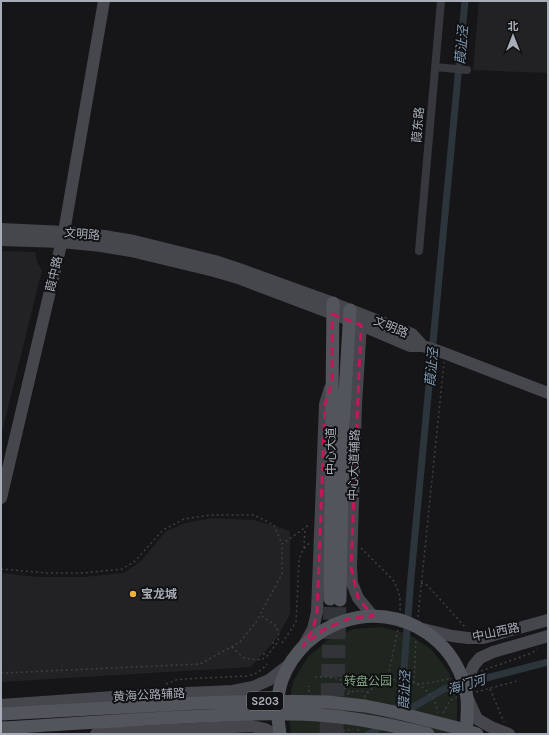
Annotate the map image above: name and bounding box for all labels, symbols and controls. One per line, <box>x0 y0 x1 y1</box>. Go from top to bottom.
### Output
north arrow <box>493 16 533 56</box>
text: 北 <box>508 20 519 33</box>
water label: 葭沚泾 <box>452 23 471 65</box>
street label: 葭东路 <box>409 106 427 144</box>
street label: 文明路 <box>63 225 101 243</box>
street label: 葭中路 <box>43 255 65 293</box>
street label: 文明路 <box>372 314 410 340</box>
water label: 葭沚泾 <box>422 345 441 387</box>
street label: 中心大道 <box>324 427 338 475</box>
street label: 中心大道辅路 <box>346 429 362 501</box>
place label: 宝龙城 <box>141 587 177 601</box>
marker: 宝龙城 <box>128 589 138 599</box>
street label: 中山西路 <box>471 620 521 644</box>
water label: 葭沚泾 <box>396 668 413 710</box>
water label: 海门河 <box>445 671 490 697</box>
park label: 转盘公园 <box>344 674 392 688</box>
street label: 黄海公路辅路 <box>113 686 185 704</box>
road number: S203 <box>247 692 283 710</box>

